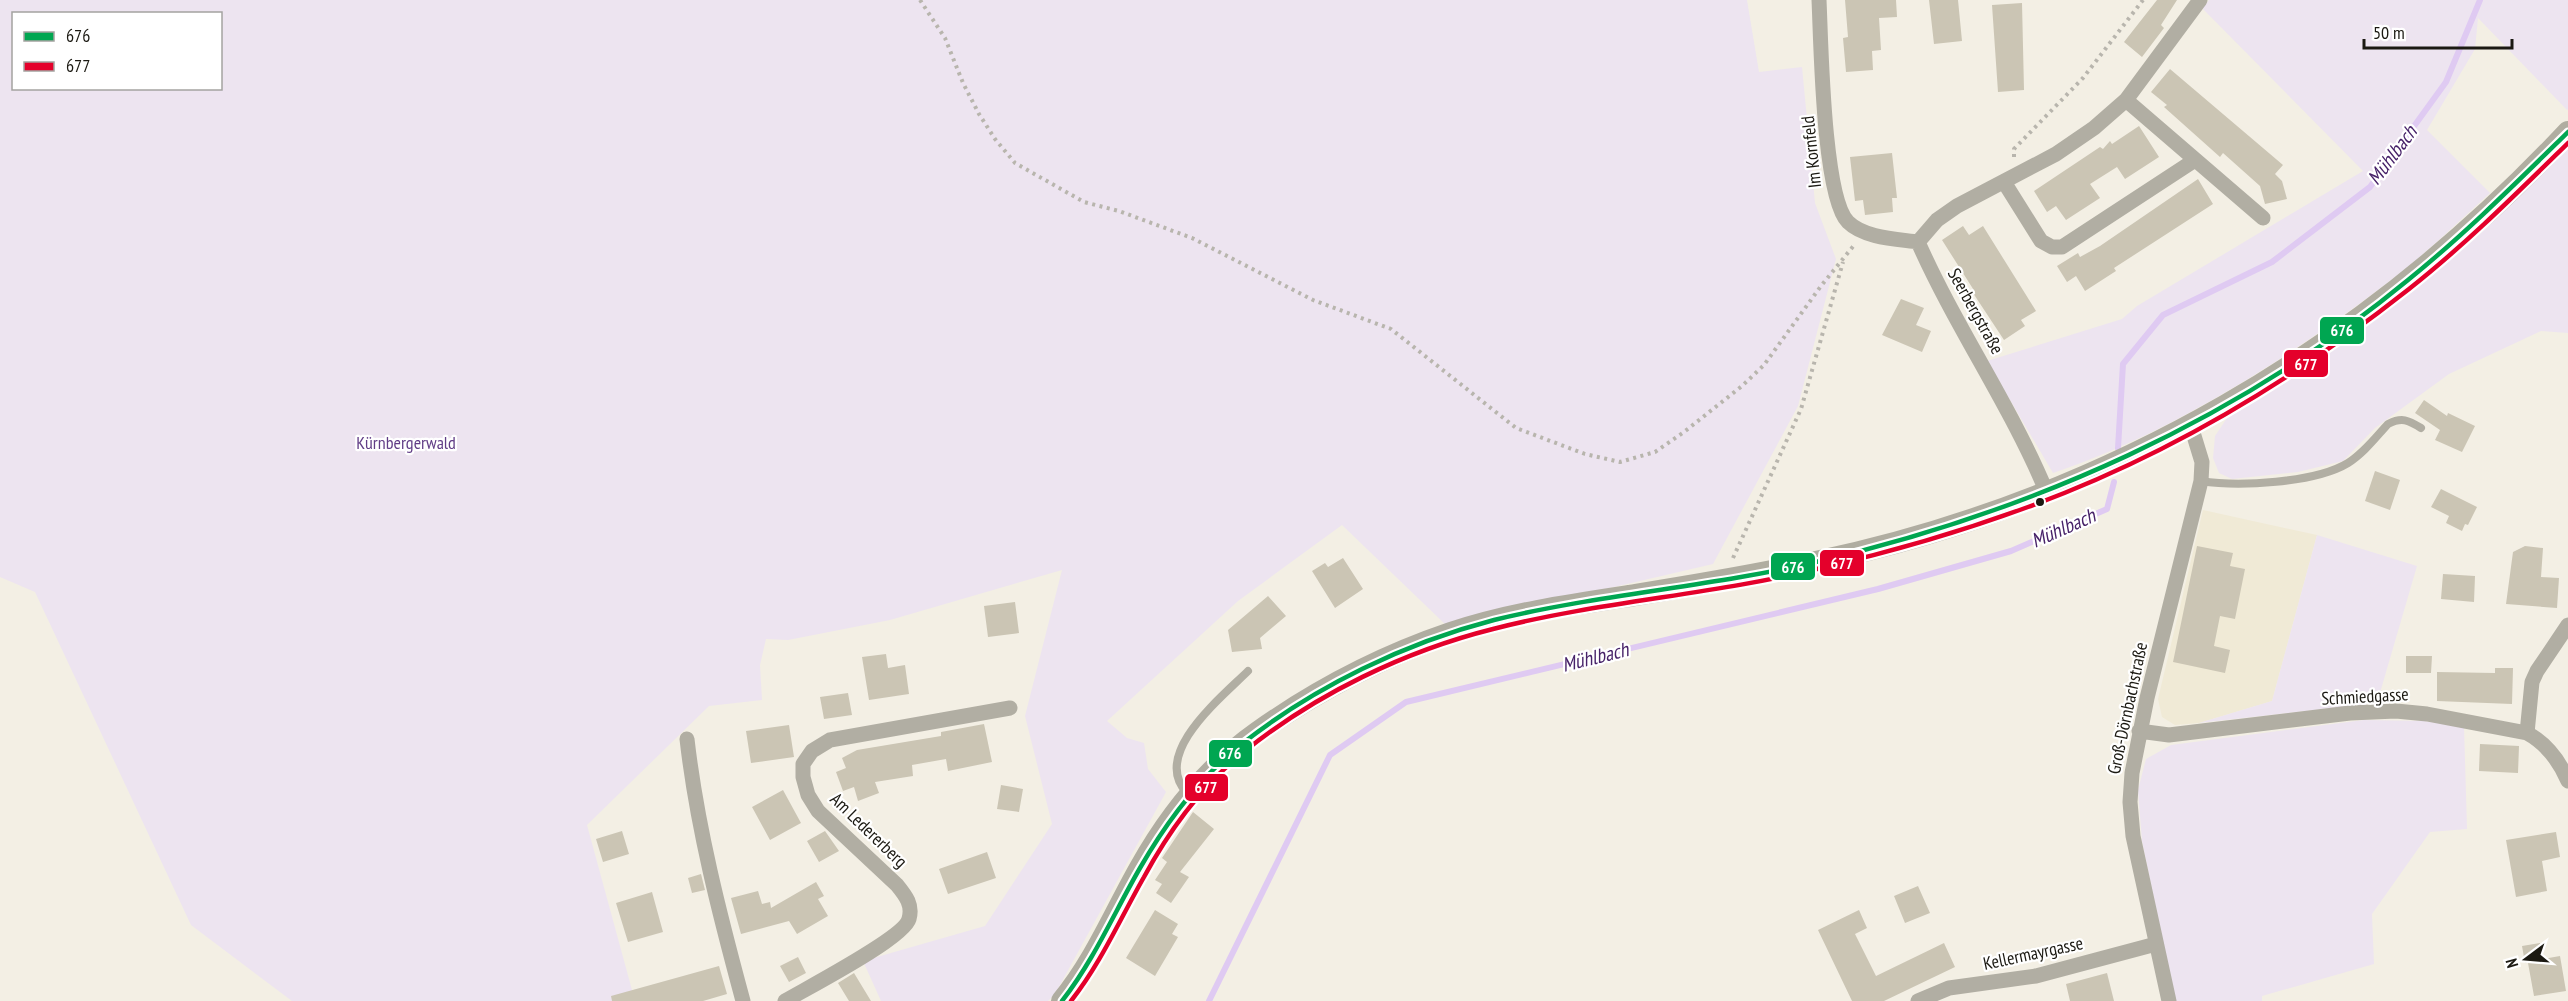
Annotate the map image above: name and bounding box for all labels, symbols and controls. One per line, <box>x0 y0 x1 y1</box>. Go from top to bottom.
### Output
legend <box>12 12 222 90</box>
scale bar <box>2364 12 2512 50</box>
text: 50 m <box>2373 21 2405 44</box>
text: 676 <box>66 24 90 47</box>
text: 677 <box>66 54 90 77</box>
street label: Im Kornfeld <box>1796 115 1826 189</box>
water label: Mühlbach <box>2361 119 2423 190</box>
street label: Seerbergstraße <box>1943 264 2009 358</box>
line badge: 676 <box>2319 316 2365 345</box>
text: 676 <box>2331 320 2354 340</box>
line badge: 677 <box>2283 349 2329 378</box>
text: 677 <box>2295 354 2317 374</box>
park label: Kürnbergerwald <box>356 431 456 454</box>
unlabelled marker <box>2034 496 2046 508</box>
water label: Mühlbach <box>2027 502 2100 554</box>
line badge: 677 <box>1819 549 1865 577</box>
line badge: 676 <box>1770 552 1816 581</box>
text: 677 <box>1831 553 1853 573</box>
text: 676 <box>1782 557 1805 577</box>
water label: Mühlbach <box>1559 636 1632 678</box>
street label: Groß-Dörnbachstraße <box>2102 640 2152 776</box>
street label: Schmiedgasse <box>2321 682 2409 710</box>
line badge: 676 <box>1208 739 1253 768</box>
text: 676 <box>1219 743 1242 763</box>
line badge: 677 <box>1184 773 1229 802</box>
text: 677 <box>1195 777 1217 797</box>
street label: Am Ledererberg <box>826 787 912 873</box>
north arrow <box>2496 929 2556 989</box>
street label: Kellermayrgasse <box>1981 931 2085 975</box>
text: N <box>2501 956 2522 970</box>

